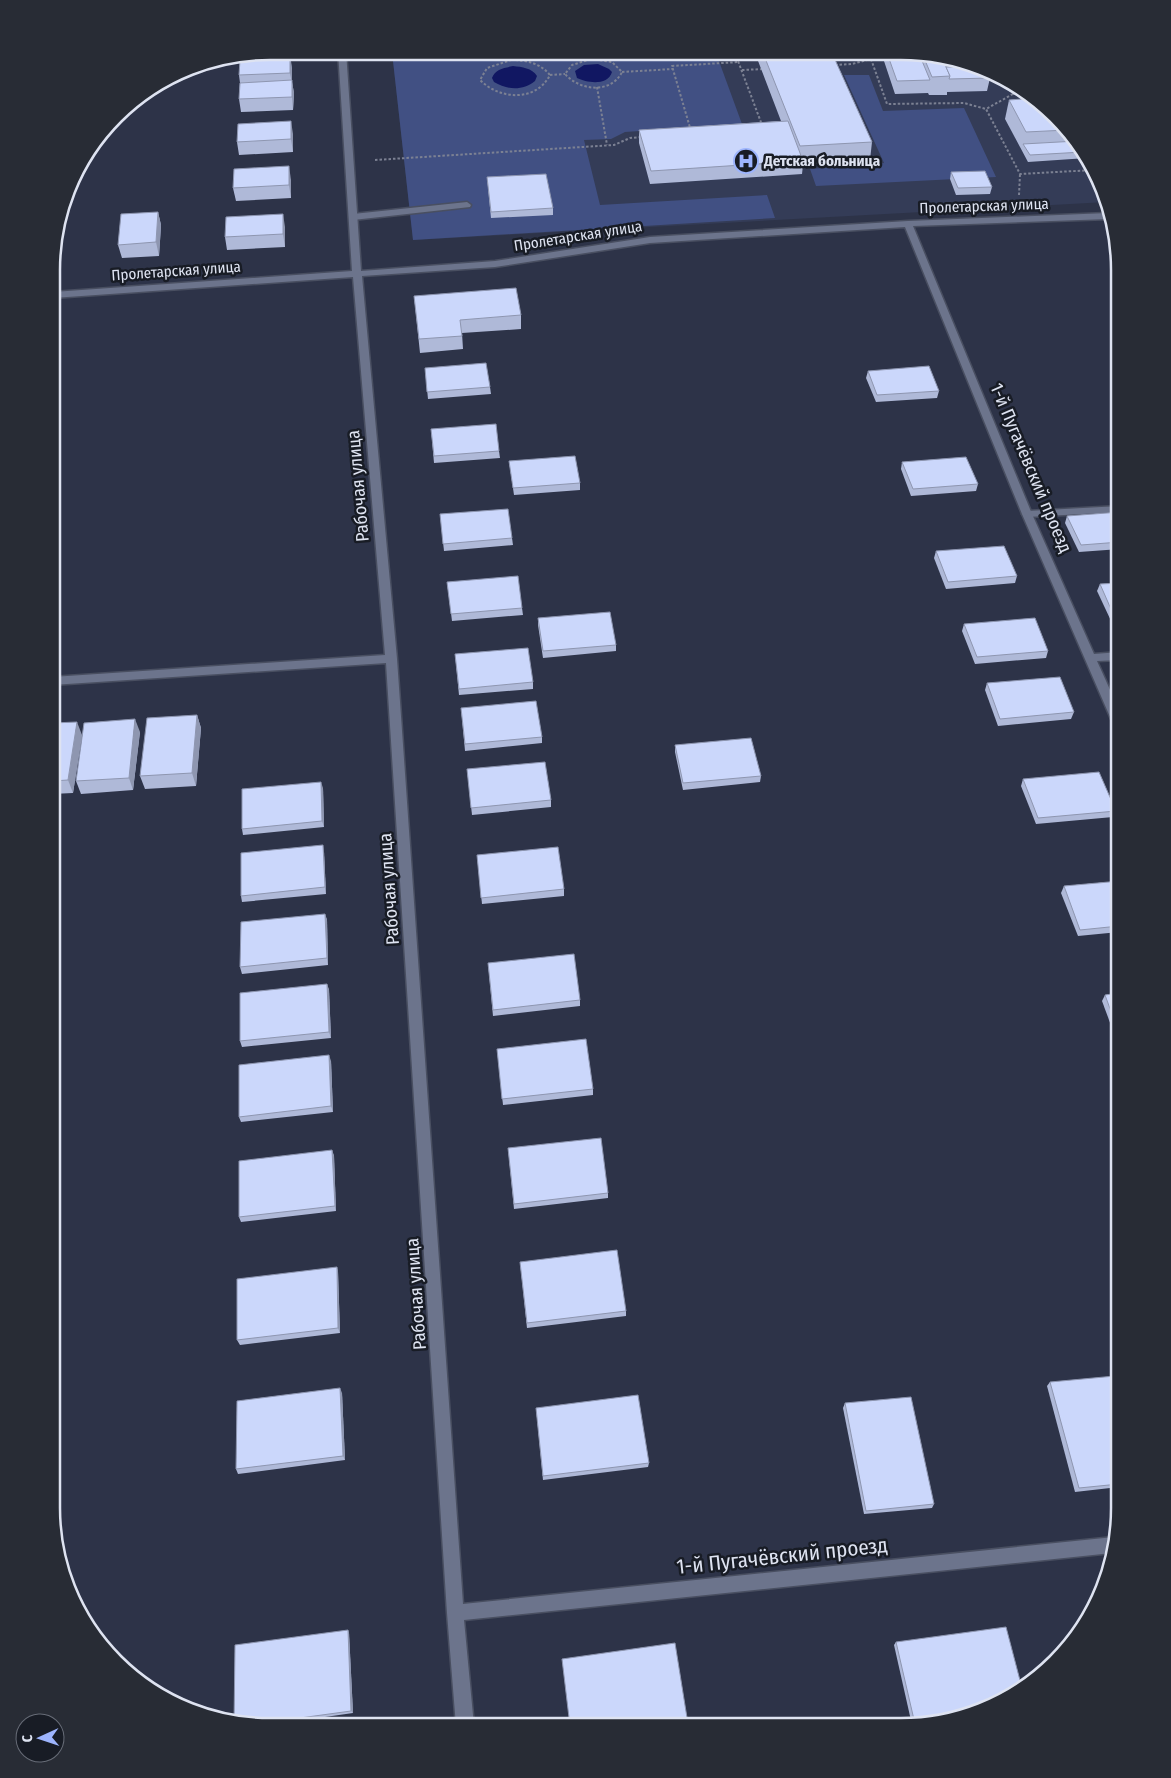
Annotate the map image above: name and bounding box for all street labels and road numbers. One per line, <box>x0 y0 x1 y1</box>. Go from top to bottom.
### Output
street label: Пролетарская улица <box>919 195 1049 217</box>
street label: Пролетарская улица <box>513 217 643 255</box>
street label: Пролетарская улица <box>111 258 241 284</box>
street label: 1-й Пугачёвский проезд <box>985 380 1077 556</box>
street label: Рабочая улица <box>342 429 374 543</box>
street label: Рабочая улица <box>374 832 404 946</box>
street label: Рабочая улица <box>401 1237 431 1351</box>
street label: 1-й Пугачёвский проезд <box>675 1532 889 1580</box>

